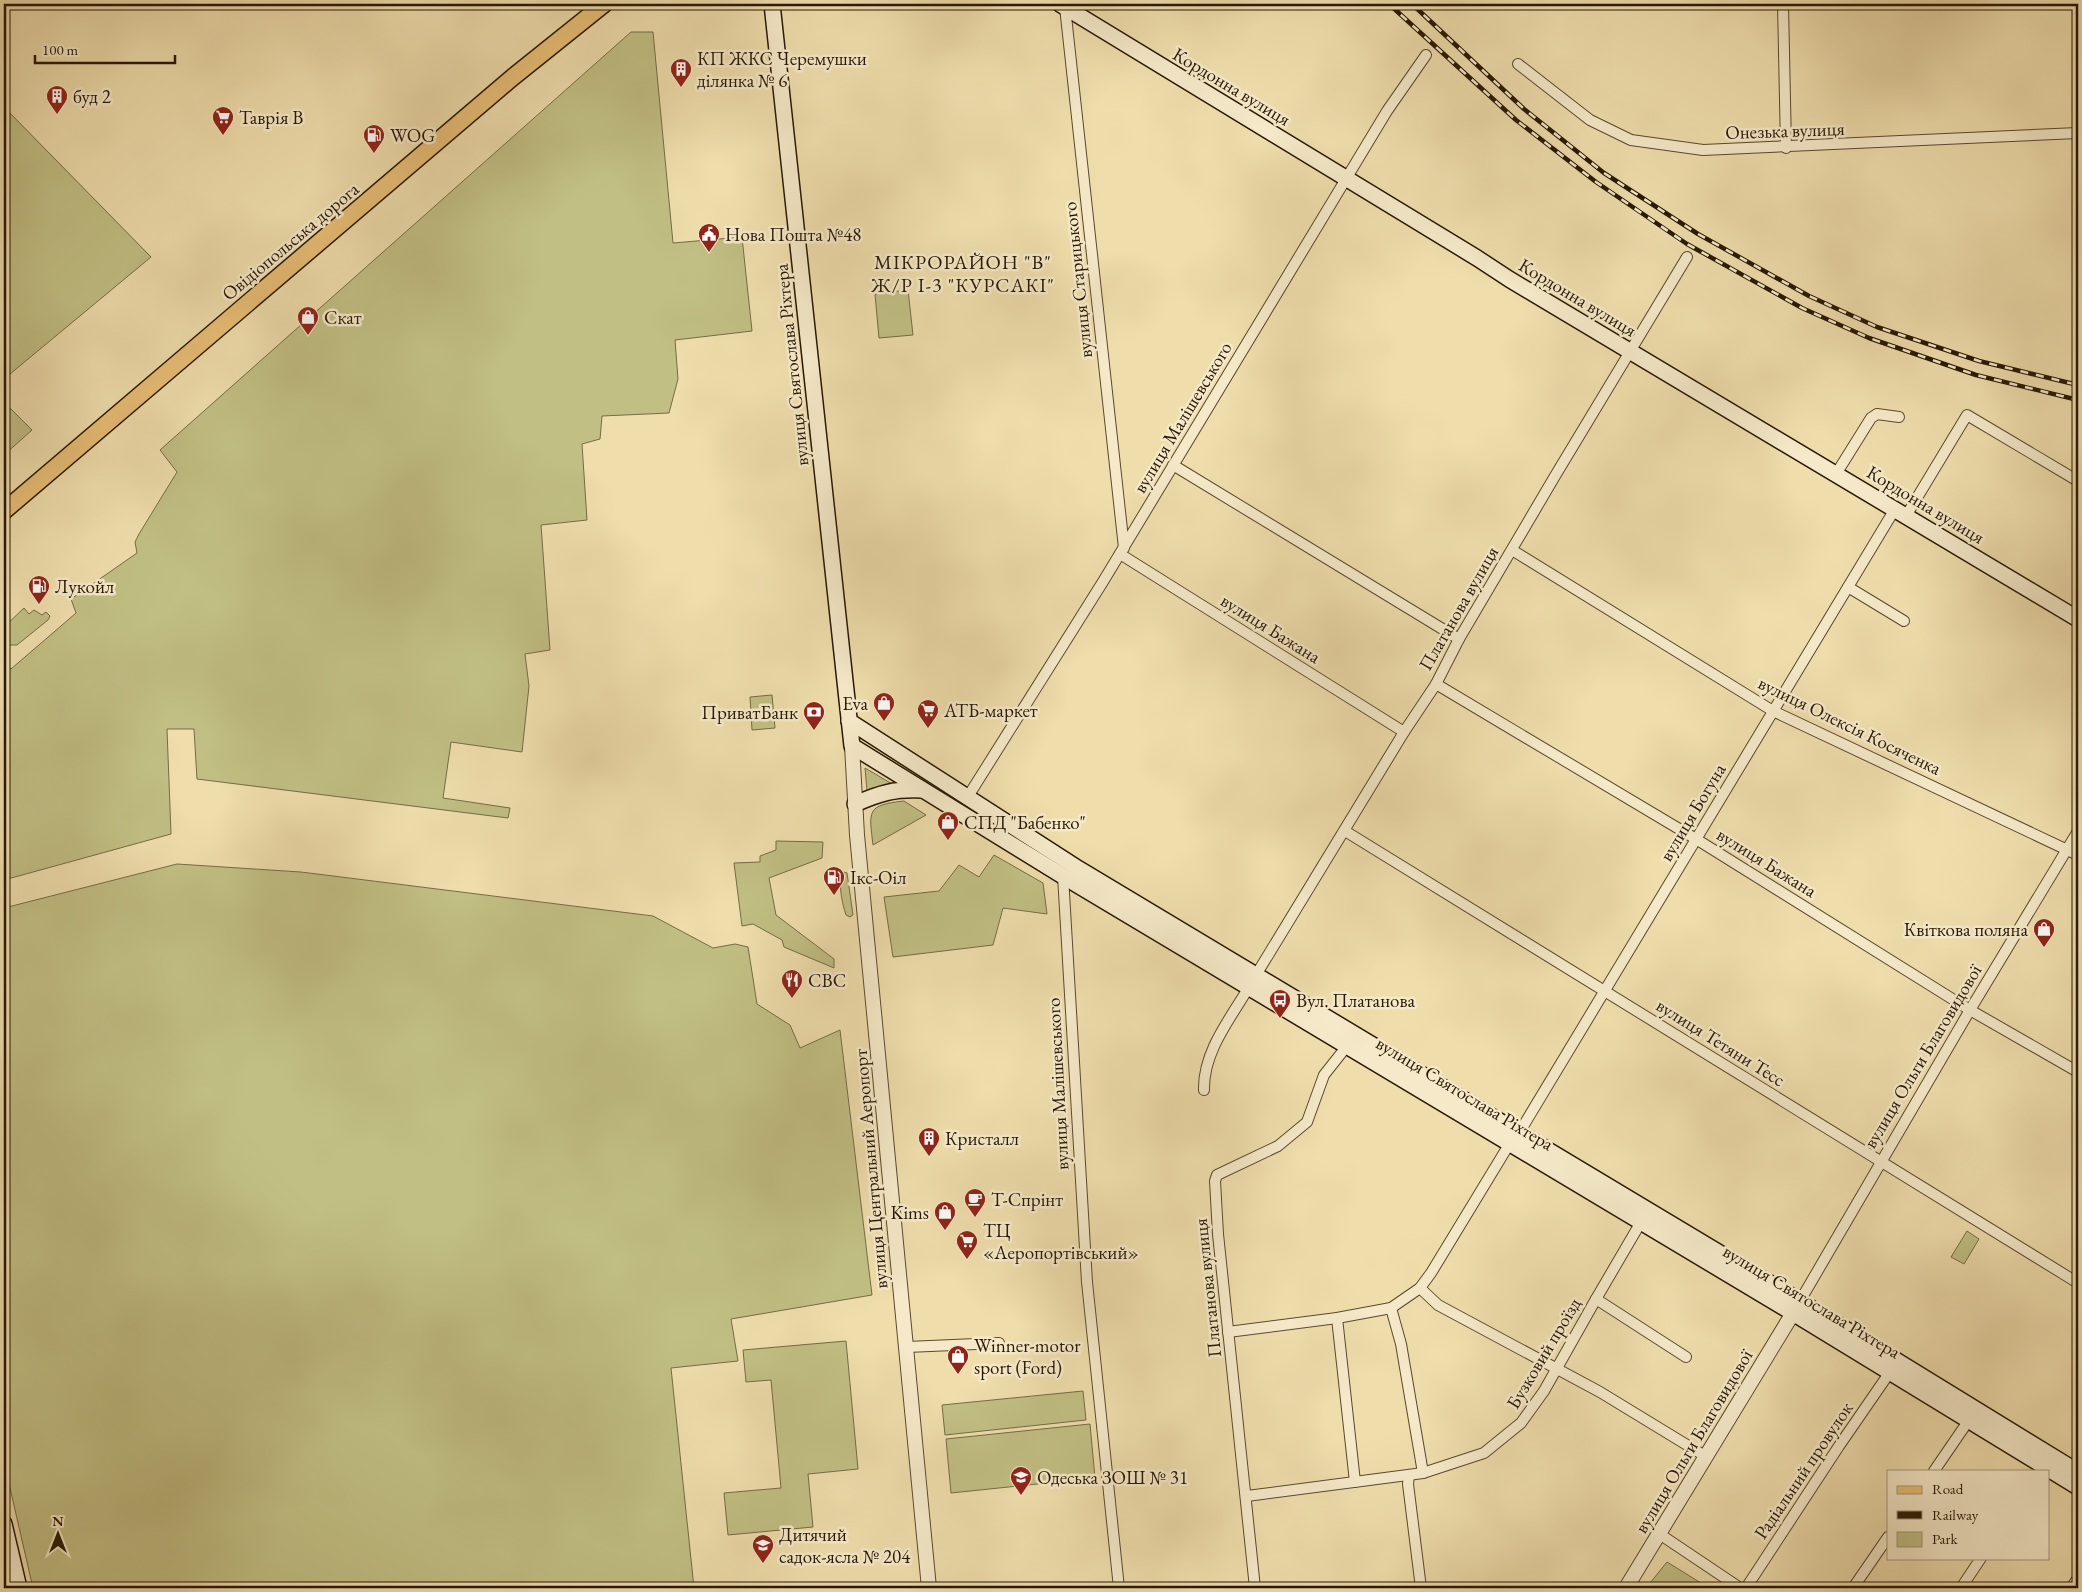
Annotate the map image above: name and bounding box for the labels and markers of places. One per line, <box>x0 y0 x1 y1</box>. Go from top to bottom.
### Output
place label: КП ЖКС Черемушки ділянка № 6 <box>697 46 867 93</box>
building icon: КП ЖКС Черемушки ділянка № 6 <box>669 57 693 88</box>
building icon: буд 2 <box>45 84 69 115</box>
place label: буд 2 <box>73 84 111 109</box>
supermarket icon: Таврія В <box>211 105 235 136</box>
place label: Таврія В <box>239 105 303 130</box>
fuel station icon: WOG <box>362 123 386 154</box>
place label: WOG <box>390 123 435 148</box>
public building icon: Нова Пошта №48 <box>697 222 721 253</box>
place label: Нова Пошта №48 <box>725 222 861 247</box>
shop icon: Скат <box>296 305 320 336</box>
place label: Скат <box>324 305 362 330</box>
fuel station icon: Лукойл <box>27 574 51 605</box>
place label: Лукойл <box>55 574 114 599</box>
place label: Eva <box>842 691 868 716</box>
shop icon: Eva <box>872 691 896 722</box>
supermarket icon: АТБ-маркет <box>916 698 940 729</box>
place label: АТБ-маркет <box>943 698 1038 723</box>
place label: ПриватБанк <box>701 700 798 725</box>
bank icon: ПриватБанк <box>802 700 826 731</box>
shop icon: СПД "Бабенко" <box>936 810 960 841</box>
place label: СПД "Бабенко" <box>964 810 1086 835</box>
fuel station icon: Ікс-Оіл <box>822 865 846 896</box>
place label: Ікс-Оіл <box>850 865 906 890</box>
place label: Квіткова поляна <box>1904 917 2028 942</box>
shop icon: Квіткова поляна <box>2032 917 2056 948</box>
restaurant icon: СВС <box>780 968 804 999</box>
place label: СВС <box>808 968 846 993</box>
bus stop icon: Вул. Платанова <box>1268 988 1292 1019</box>
place label: Вул. Платанова <box>1296 988 1415 1013</box>
building icon: Кристалл <box>917 1126 941 1157</box>
place label: Кристалл <box>945 1126 1019 1151</box>
cafe icon: Т-Спрінт <box>963 1187 987 1218</box>
place label: Т-Спрінт <box>991 1187 1063 1212</box>
place label: Kims <box>890 1200 929 1225</box>
shop icon: Kims <box>933 1200 957 1231</box>
place label: ТЦ «Аеропортівський» <box>983 1218 1139 1265</box>
supermarket icon: ТЦ «Аеропортівський» <box>955 1229 979 1260</box>
place label: Winner-motor sport (Ford) <box>974 1333 1081 1380</box>
shop icon: Winner-motor sport (Ford) <box>946 1344 970 1375</box>
school or university icon: Одеська ЗОШ № 31 <box>1009 1465 1033 1496</box>
place label: Одеська ЗОШ № 31 <box>1037 1465 1188 1490</box>
place label: Дитячий садок-ясла № 204 <box>779 1522 911 1569</box>
school or university icon: Дитячий садок-ясла № 204 <box>751 1533 775 1564</box>

